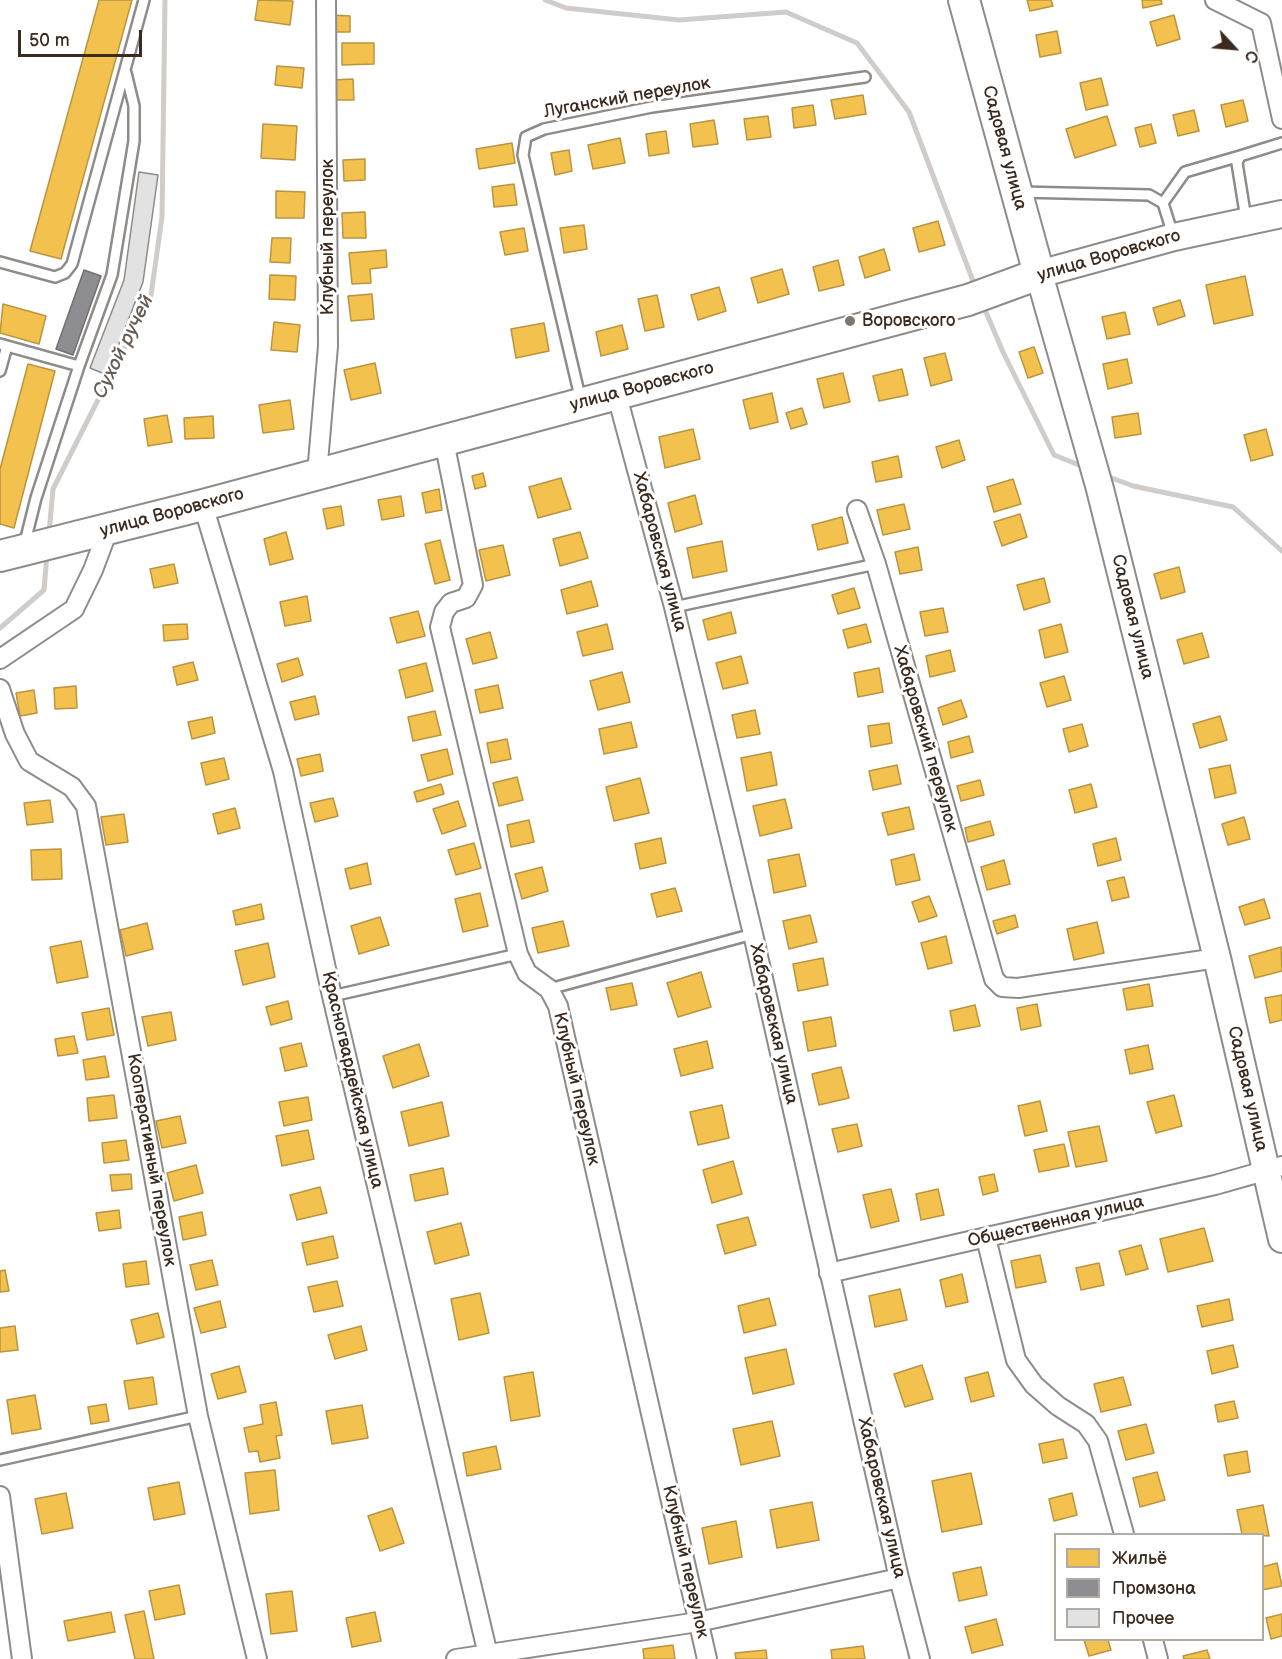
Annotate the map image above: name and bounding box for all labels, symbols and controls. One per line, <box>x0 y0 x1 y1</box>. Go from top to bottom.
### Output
scale bar <box>21 18 146 56</box>
north arrow <box>1204 18 1264 78</box>
text: 50 m <box>29 30 70 51</box>
text: С <box>1240 47 1262 65</box>
street label: Луганский переулок <box>542 73 712 123</box>
street label: Садовая улица <box>977 83 1031 213</box>
street label: Клубный переулок <box>317 159 339 315</box>
street label: улица Воровского <box>1035 225 1183 287</box>
water label: Сухой ручей <box>89 291 159 403</box>
place label: Воровского <box>862 310 955 332</box>
marker: Воровского <box>843 314 857 328</box>
street label: улица Воровского <box>568 357 716 417</box>
street label: Хабаровская улица <box>627 470 691 634</box>
street label: улица Воровского <box>98 483 246 543</box>
street label: Садовая улица <box>1106 552 1158 682</box>
street label: Хабаровский переулок <box>888 643 962 835</box>
street label: Хабаровская улица <box>744 941 802 1107</box>
street label: Красногвардейская улица <box>316 969 388 1191</box>
street label: Клубный переулок <box>548 1010 604 1168</box>
street label: Садовая улица <box>1222 1024 1272 1154</box>
street label: Кооперативный переулок <box>122 1052 180 1268</box>
street label: Общественная улица <box>966 1191 1146 1253</box>
street label: Хабаровская улица <box>852 1415 910 1581</box>
street label: Клубный переулок <box>657 1483 713 1641</box>
legend <box>1054 1533 1264 1641</box>
text: Жильё <box>1112 1548 1167 1569</box>
text: Промзона <box>1112 1578 1196 1599</box>
text: Прочее <box>1112 1608 1174 1629</box>

